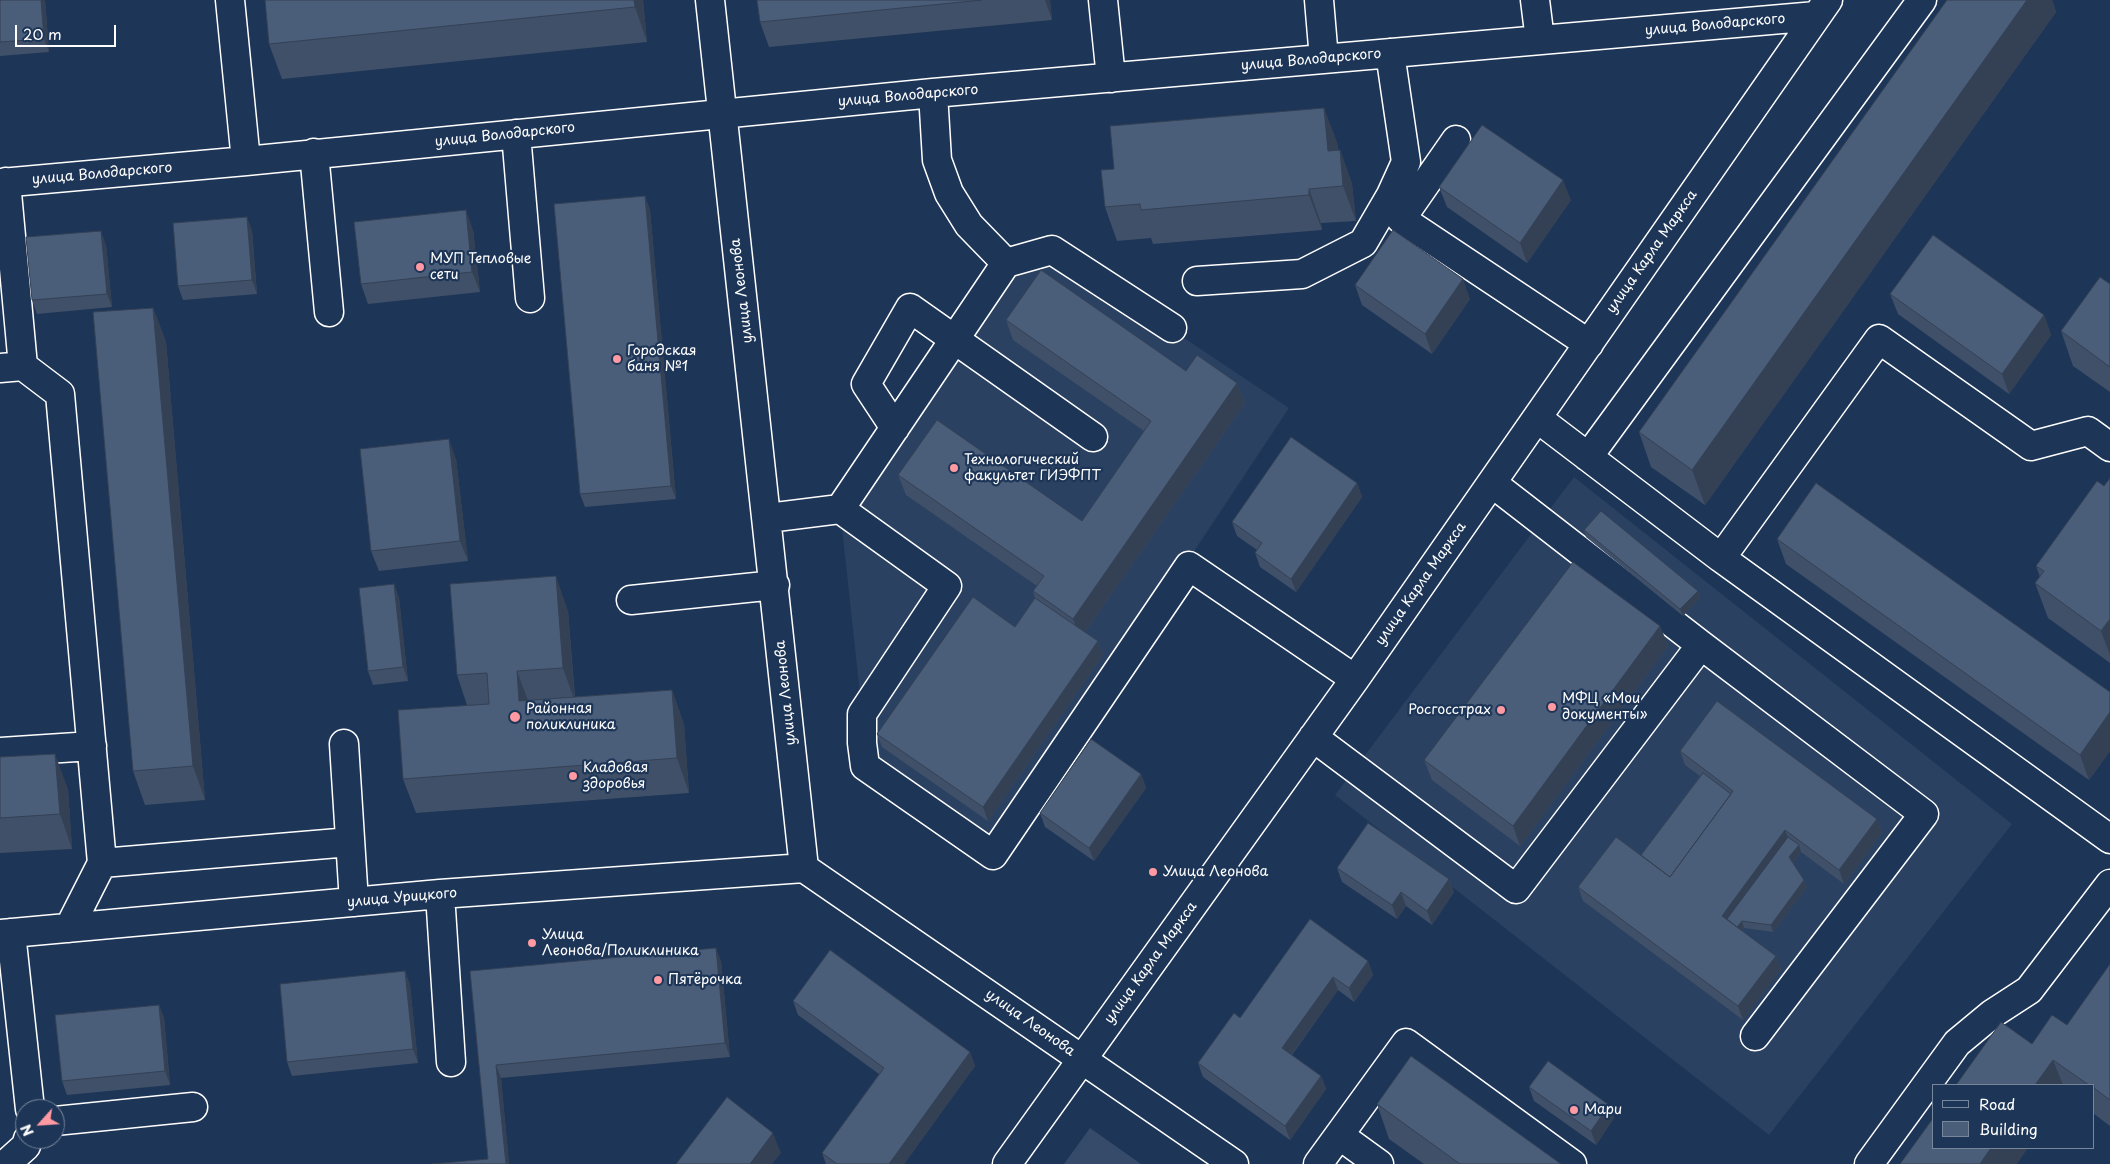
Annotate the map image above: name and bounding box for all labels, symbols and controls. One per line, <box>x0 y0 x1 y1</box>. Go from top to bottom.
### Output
street label: улица Володарского <box>1644 10 1786 40</box>
scale bar <box>18 15 119 47</box>
text: 20 m <box>23 22 62 45</box>
street label: улица Володарского <box>1240 45 1382 75</box>
street label: улица Володарского <box>837 81 979 111</box>
street label: улица Володарского <box>434 119 576 151</box>
street label: улица Володарского <box>31 159 173 189</box>
street label: улица Карла Маркса <box>1603 187 1701 317</box>
street label: улица Леонова <box>727 238 757 344</box>
place label: МУП Тепловые сети <box>430 251 531 284</box>
marker: МУП Тепловые сети <box>414 261 426 273</box>
place label: Городская баня №1 <box>627 343 696 376</box>
marker: Городская баня №1 <box>611 353 623 365</box>
place label: Технологический факультет ГИЭФПТ <box>964 452 1101 484</box>
marker: Технологический факультет ГИЭФПТ <box>948 462 960 474</box>
street label: улица Карла Маркса <box>1372 519 1470 649</box>
street label: улица Леонова <box>772 640 800 746</box>
place label: МФЦ «Мои документы» <box>1562 691 1647 724</box>
place label: Районная поликлиника <box>526 701 615 734</box>
marker: МФЦ «Мои документы» <box>1546 701 1558 713</box>
place label: Росгосстрах <box>1408 702 1491 718</box>
marker: Росгосстрах <box>1495 704 1507 716</box>
marker: Районная поликлиника <box>508 710 522 724</box>
place label: Кладовая здоровья <box>583 760 648 792</box>
marker: Кладовая здоровья <box>567 770 579 782</box>
place label: Улица Леонова <box>1163 864 1268 880</box>
marker: Улица Леонова <box>1147 866 1159 878</box>
street label: улица Урицкого <box>346 885 458 911</box>
street label: улица Карла Маркса <box>1101 899 1201 1027</box>
place label: Улица Леонова/Поликлиника <box>542 927 699 960</box>
marker: Улица Леонова/Поликлиника <box>526 937 538 949</box>
place label: Пятёрочка <box>668 972 742 988</box>
marker: Пятёрочка <box>652 974 664 986</box>
street label: улица Леонова <box>982 986 1078 1060</box>
legend <box>1932 1084 2095 1149</box>
text: Road <box>1979 1092 2015 1115</box>
north arrow <box>15 1099 65 1149</box>
place label: Мари <box>1584 1102 1622 1118</box>
marker: Мари <box>1568 1104 1580 1116</box>
text: Building <box>1979 1117 2038 1140</box>
text: N <box>15 1121 39 1140</box>

